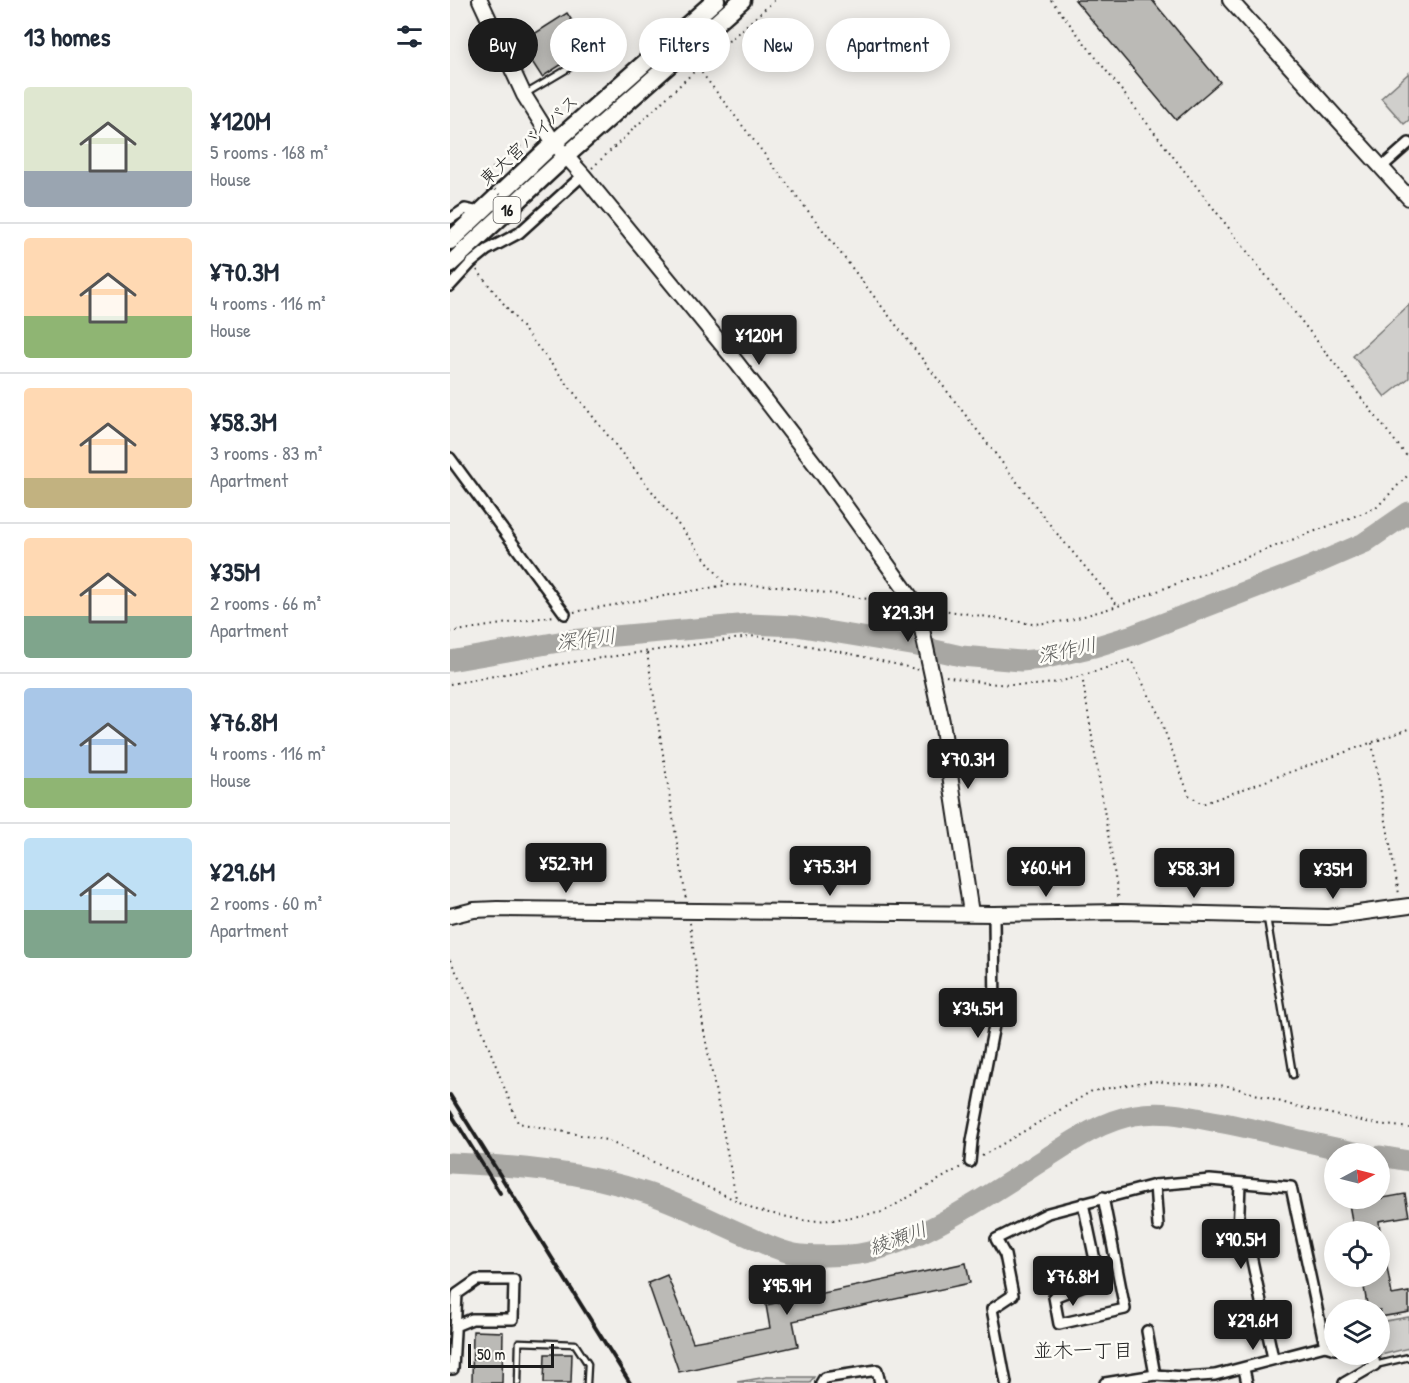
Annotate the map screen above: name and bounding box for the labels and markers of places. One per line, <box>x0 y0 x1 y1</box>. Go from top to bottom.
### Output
pin: ¥120M <box>717 315 801 366</box>
pin: ¥29.3M <box>859 592 957 643</box>
pin: ¥70.3M <box>919 739 1017 790</box>
pin: ¥52.7M <box>517 843 615 894</box>
pin: ¥75.3M <box>781 846 879 897</box>
pin: ¥60.4M <box>997 847 1095 898</box>
pin: ¥58.3M <box>1145 848 1243 899</box>
pin: ¥35M <box>1297 849 1369 900</box>
pin: ¥34.5M <box>929 988 1027 1039</box>
pin: ¥90.5M <box>1192 1219 1290 1270</box>
pin: ¥76.8M <box>1024 1256 1122 1307</box>
pin: ¥95.9M <box>738 1265 836 1316</box>
pin: ¥29.6M <box>1204 1300 1302 1351</box>

